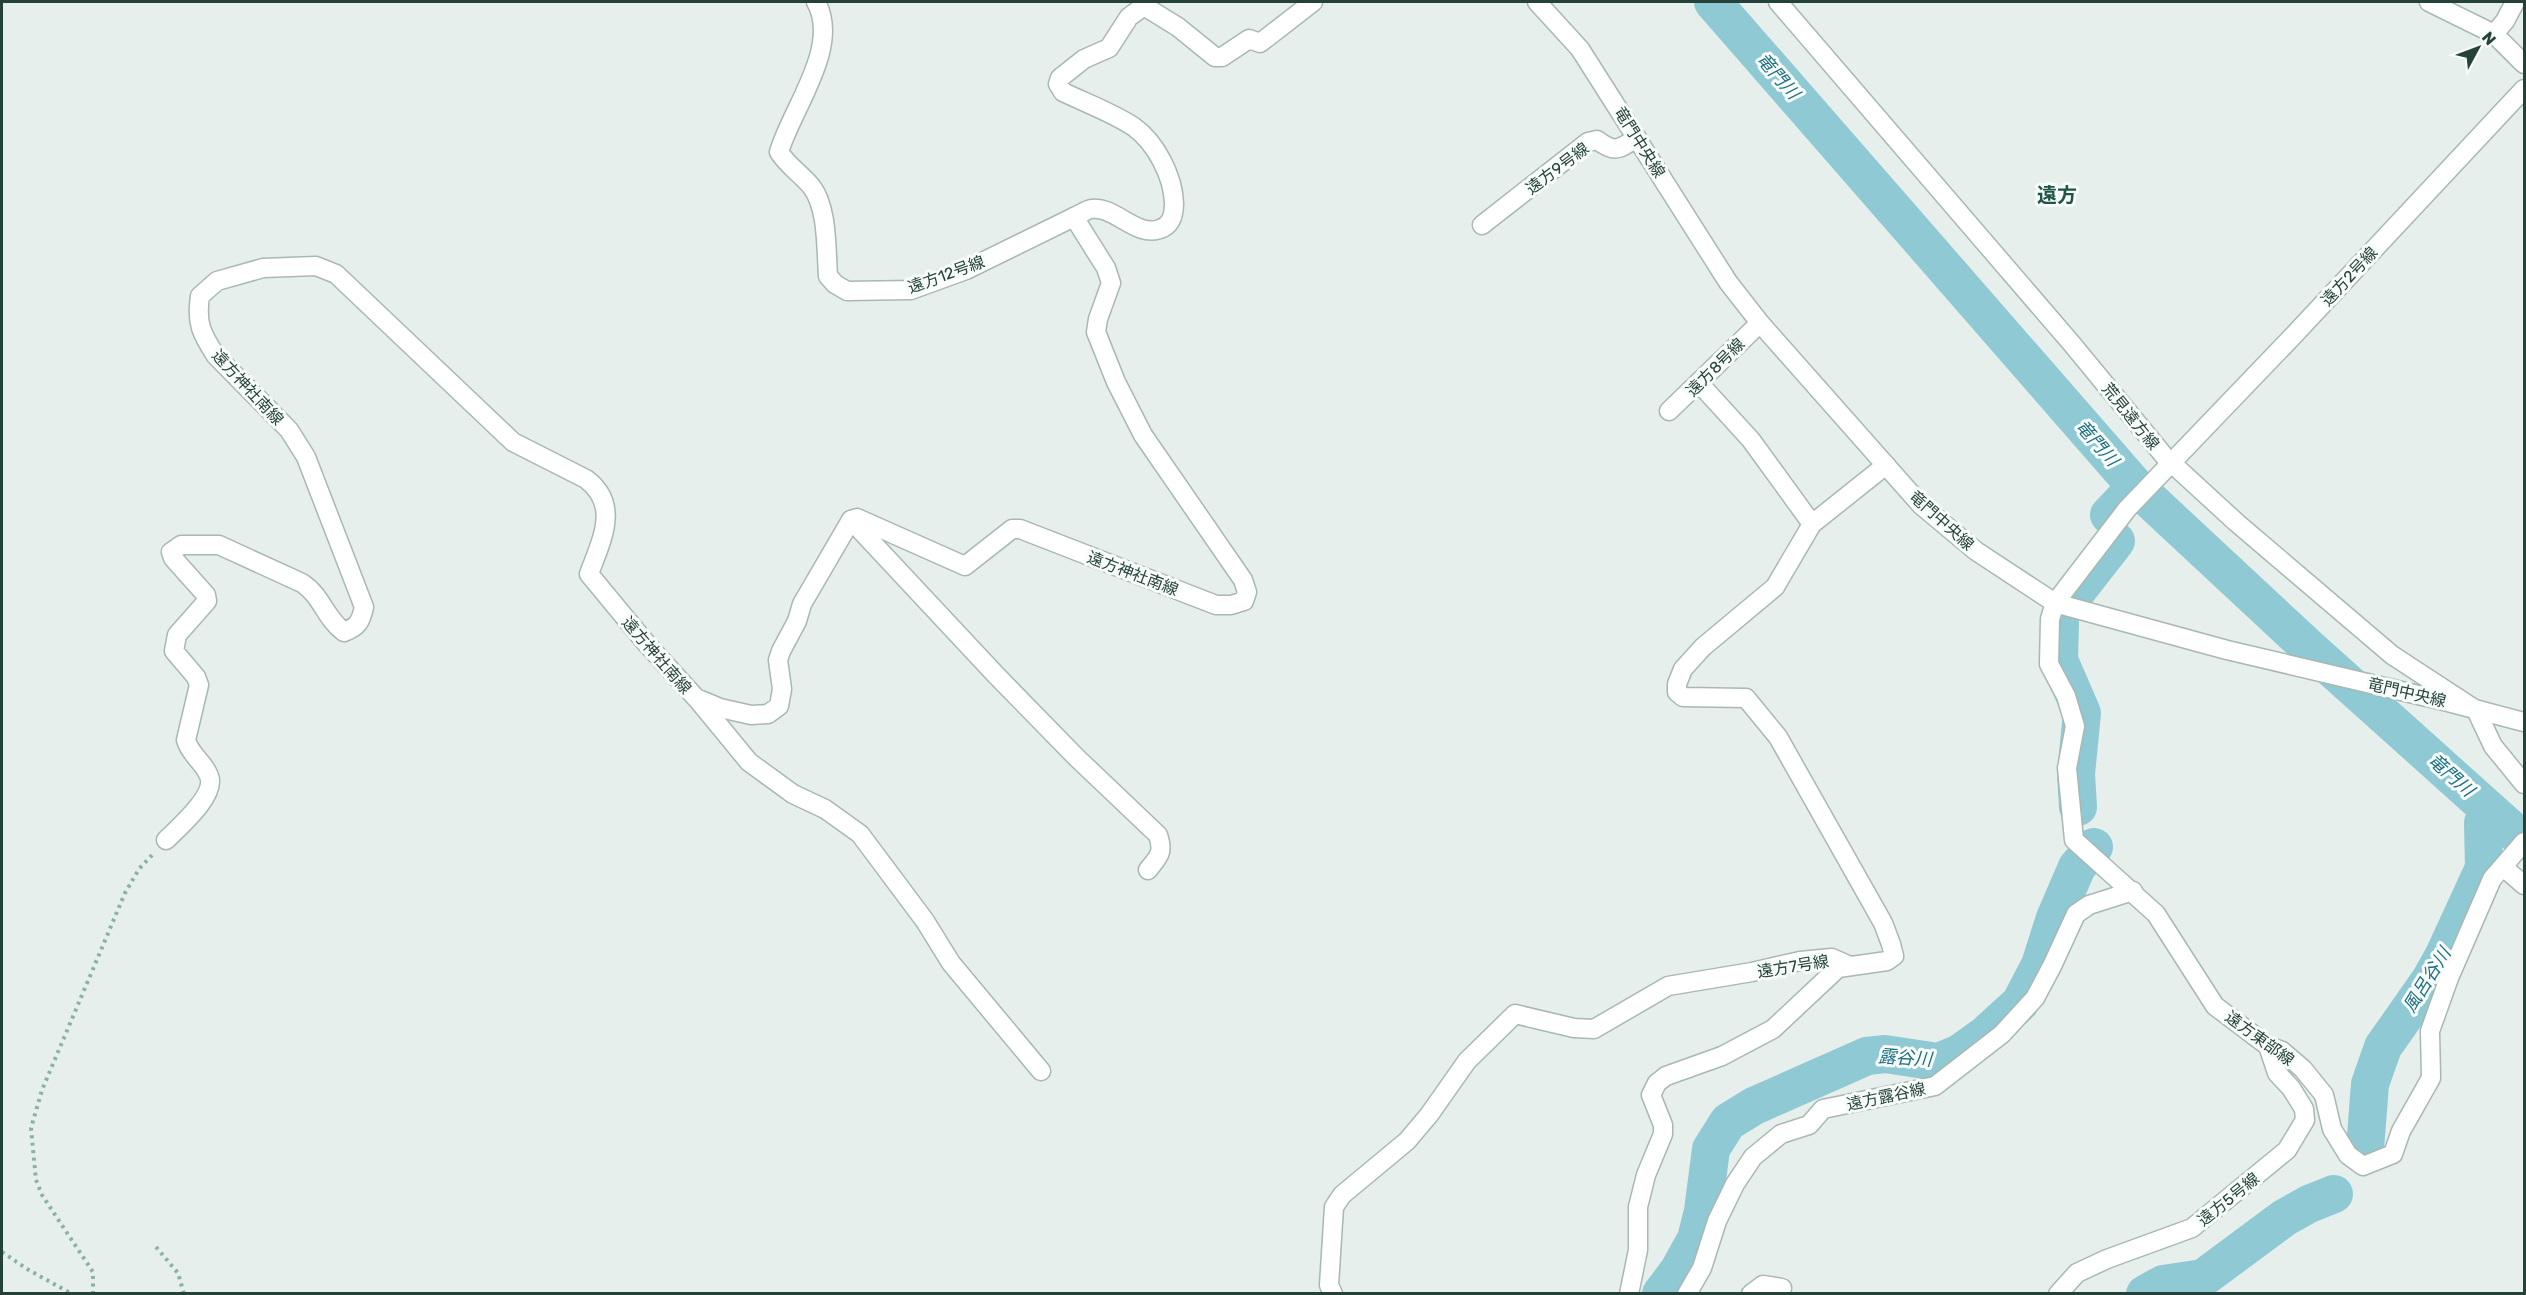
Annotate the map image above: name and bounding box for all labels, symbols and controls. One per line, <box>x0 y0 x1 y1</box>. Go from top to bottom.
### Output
north arrow <box>2448 18 2508 78</box>
text: N <box>2478 28 2500 49</box>
water label: 竜門川 <box>1752 48 1805 105</box>
street label: 竜門中央線 <box>1610 103 1669 181</box>
street label: 遠方9号線 <box>1522 139 1592 198</box>
district label: 遠方 <box>2037 183 2077 207</box>
street label: 遠方2号線 <box>2317 243 2381 310</box>
street label: 遠方12号線 <box>905 252 987 297</box>
street label: 遠方8号線 <box>1682 334 1748 400</box>
street label: 遠方神社南線 <box>208 346 287 429</box>
street label: 荒見遠方線 <box>2098 379 2163 453</box>
water label: 竜門川 <box>2071 415 2124 472</box>
street label: 竜門中央線 <box>1906 487 1978 554</box>
street label: 遠方神社南線 <box>1085 547 1181 600</box>
street label: 遠方神社南線 <box>618 613 695 698</box>
street label: 竜門中央線 <box>2366 674 2448 711</box>
water label: 竜門川 <box>2424 749 2480 803</box>
water label: 風呂谷川 <box>2399 942 2456 1016</box>
street label: 遠方7号線 <box>1756 951 1830 982</box>
street label: 遠方東部線 <box>2222 1007 2298 1070</box>
water label: 露谷川 <box>1877 1045 1935 1071</box>
street label: 遠方露谷線 <box>1845 1079 1927 1114</box>
street label: 遠方5号線 <box>2194 1169 2263 1230</box>

